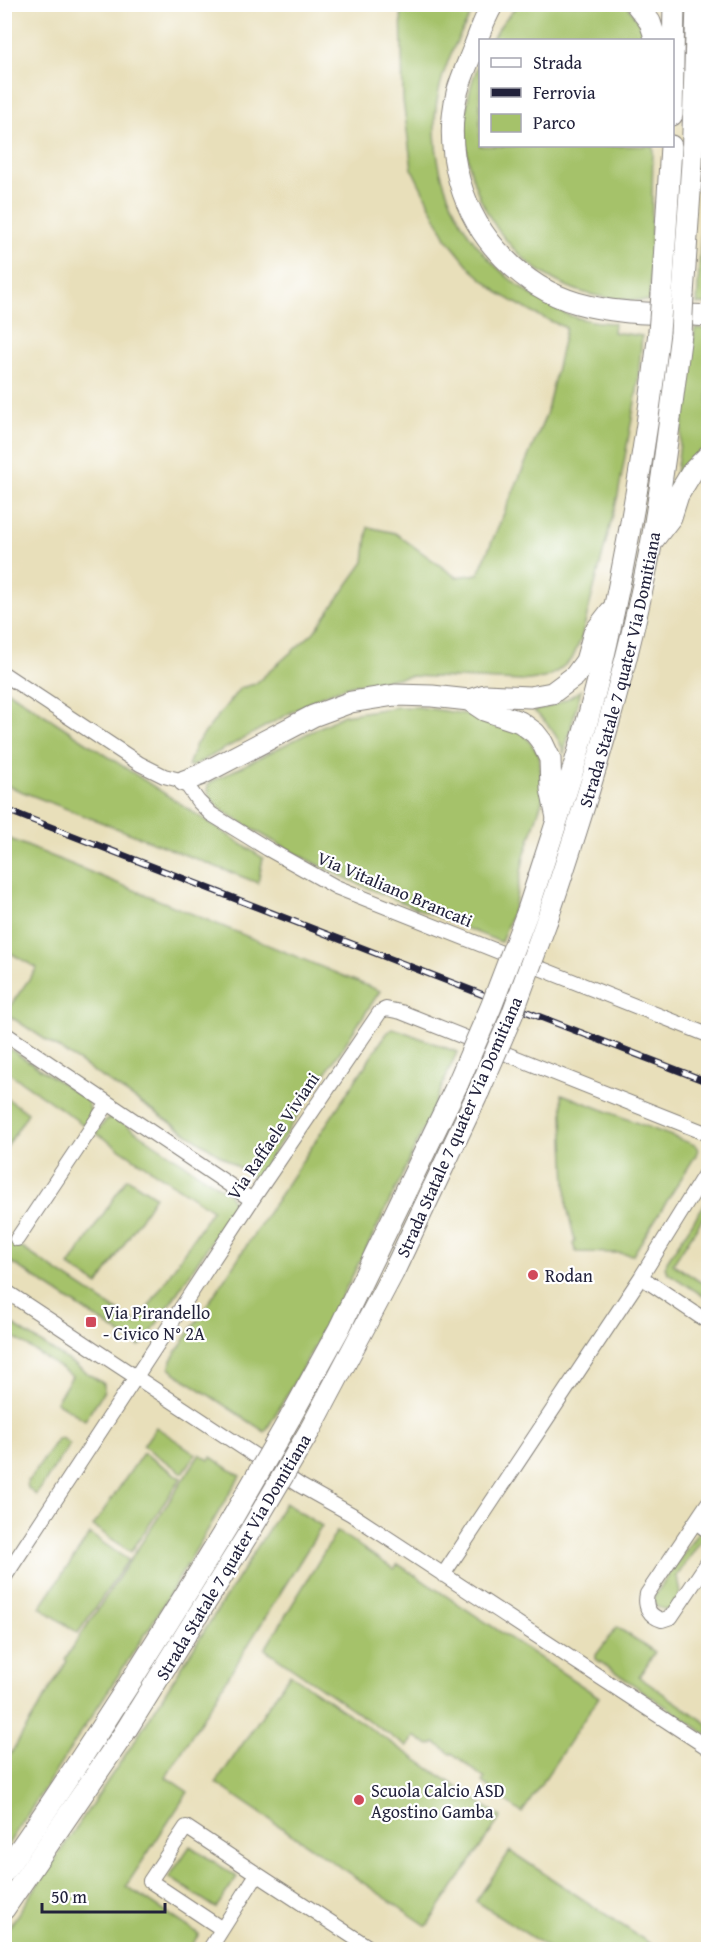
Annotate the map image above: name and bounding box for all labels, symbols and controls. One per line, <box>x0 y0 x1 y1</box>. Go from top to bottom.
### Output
legend <box>479 39 674 147</box>
text: Strada <box>533 49 583 76</box>
text: Ferrovia <box>533 79 596 106</box>
text: Parco <box>533 109 576 136</box>
street label: Strada Statale 7 quater Via Domitiana <box>571 529 667 811</box>
street label: Via Vitaliano Brancati <box>313 844 477 934</box>
street label: Strada Statale 7 quater Via Domitiana <box>389 992 529 1262</box>
street label: Via Raffaele Viviani <box>220 1067 326 1205</box>
place label: Rodan <box>545 1262 593 1289</box>
marker: Rodan <box>526 1268 540 1282</box>
place label: Via Pirandello - Civico N° 2A <box>103 1299 210 1347</box>
marker: Via Pirandello - Civico N° 2A <box>84 1315 98 1329</box>
street label: Strada Statale 7 quater Via Domitiana <box>148 1428 318 1685</box>
place label: Scuola Calcio ASD Agostino Gamba <box>371 1777 504 1825</box>
marker: Scuola Calcio ASD Agostino Gamba <box>352 1793 366 1807</box>
scale bar <box>42 1876 165 1914</box>
text: 50 m <box>51 1883 87 1910</box>

